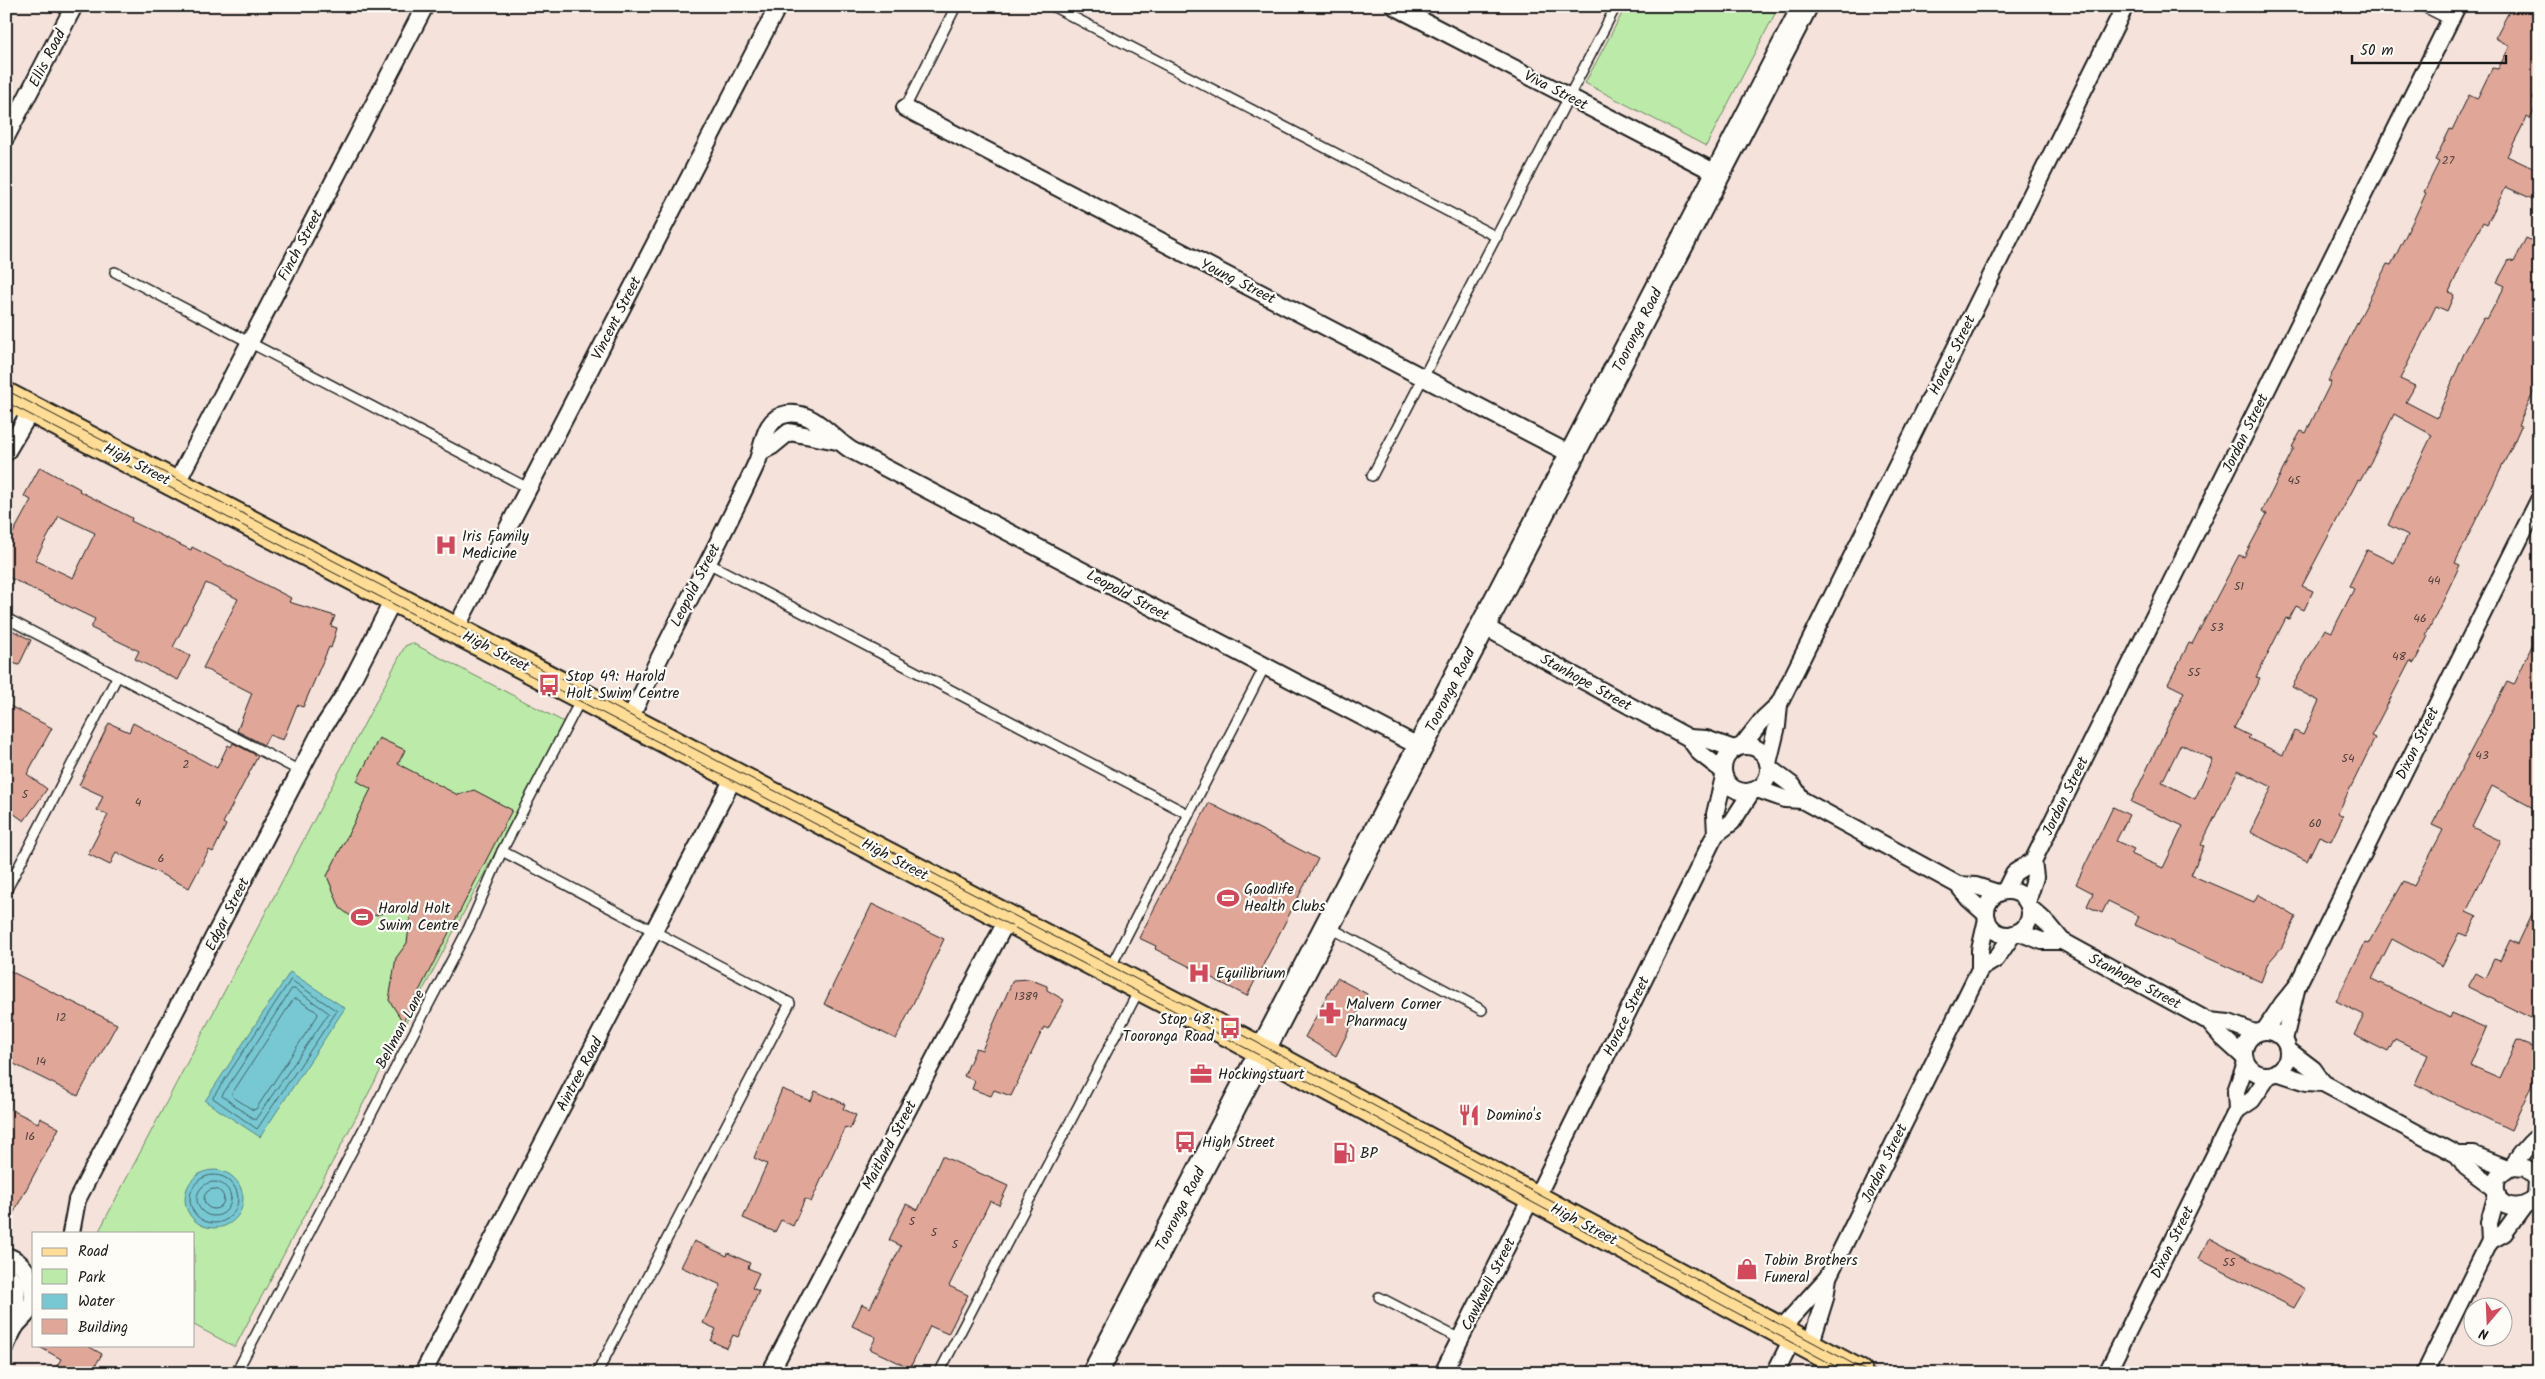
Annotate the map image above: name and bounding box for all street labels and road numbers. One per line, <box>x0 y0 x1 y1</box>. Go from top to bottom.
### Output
street label: Ellis Road <box>23 25 73 92</box>
street label: Viva Street <box>1519 65 1592 117</box>
street label: Finch Street <box>272 205 330 286</box>
street label: Young Street <box>1196 253 1280 311</box>
street label: Vincent Street <box>586 272 648 364</box>
street label: Tooronga Road <box>1606 284 1670 377</box>
street label: Horace Street <box>1923 311 1983 399</box>
street label: Jordan Street <box>2216 390 2275 477</box>
street label: High Street <box>99 437 174 493</box>
street label: Leopold Street <box>665 539 727 631</box>
street label: Leopold Street <box>1082 564 1173 628</box>
street label: High Street <box>458 625 534 679</box>
street label: Tooronga Road <box>1419 644 1483 737</box>
street label: Stanhope Street <box>1535 648 1636 718</box>
street label: Dixon Street <box>2390 703 2446 784</box>
street label: Jordan Street <box>2036 753 2095 840</box>
street label: High Street <box>857 832 932 888</box>
street label: Edgar Street <box>199 873 257 955</box>
street label: Stanhope Street <box>2084 947 2185 1016</box>
street label: Horace Street <box>1597 972 1657 1060</box>
street label: Bellman Lane <box>370 985 432 1073</box>
street label: Aintree Road <box>550 1033 610 1116</box>
street label: Maitland Street <box>856 1096 924 1195</box>
street label: Jordan Street <box>1855 1120 1914 1207</box>
street label: Tooronga Road <box>1149 1163 1213 1256</box>
street label: High Street <box>1546 1197 1621 1253</box>
street label: Dixon Street <box>2145 1202 2201 1283</box>
street label: Cawkwell Street <box>1455 1234 1523 1335</box>

